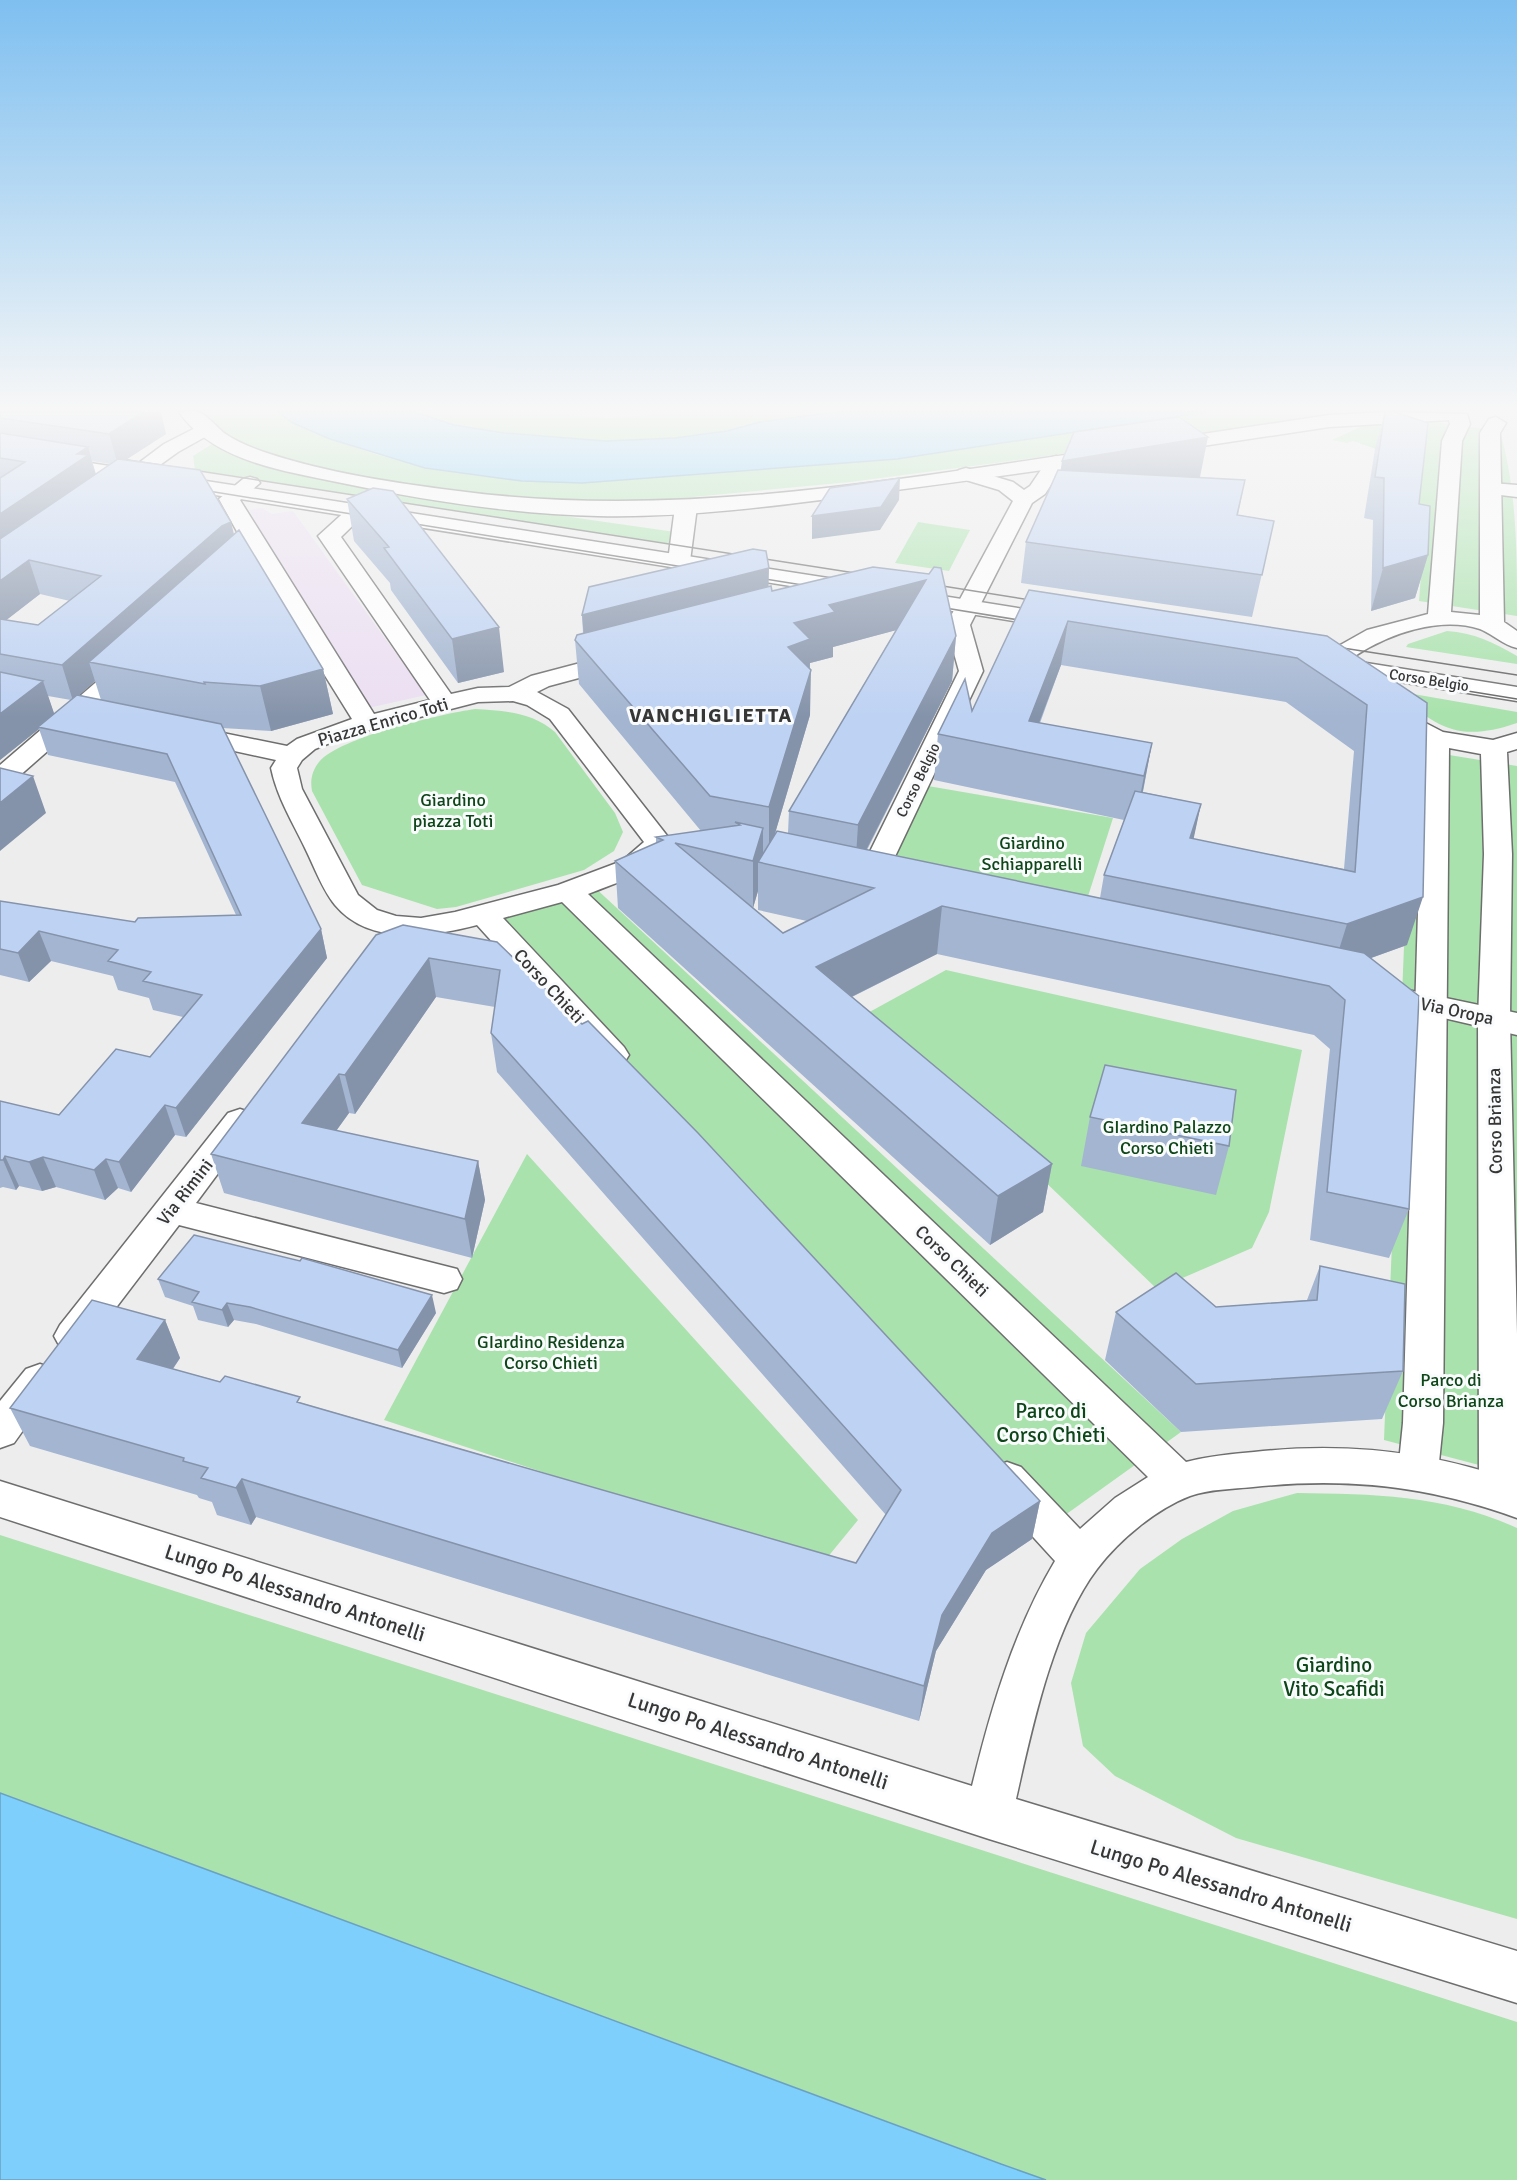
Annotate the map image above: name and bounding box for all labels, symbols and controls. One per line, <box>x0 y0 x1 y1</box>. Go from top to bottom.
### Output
street label: Corso Belgio <box>1388 665 1470 695</box>
street label: Piazza Enrico Toti <box>315 693 451 751</box>
district label: VANCHIGLIETTA <box>629 703 793 728</box>
street label: Corso Belgio <box>892 740 944 820</box>
park label: Giardino piazza Toti <box>413 789 493 832</box>
park label: Giardino Schiapparelli <box>982 832 1082 875</box>
street label: Corso Chieti <box>509 944 589 1028</box>
street label: Via Oropa <box>1418 992 1496 1030</box>
street label: Corso Brianza <box>1483 1068 1507 1174</box>
park label: GIardino Palazzo Corso Chieti <box>1103 1116 1231 1159</box>
street label: Via Rimini <box>152 1155 218 1229</box>
street label: Corso Chieti <box>911 1221 993 1301</box>
park label: GIardino Residenza Corso Chieti <box>477 1331 625 1374</box>
park label: Parco di Corso Brianza <box>1398 1369 1504 1412</box>
park label: Parco di Corso Chieti <box>996 1398 1106 1448</box>
street label: Lungo Po Alessandro Antonelli <box>161 1539 429 1647</box>
park label: Giardino Vito Scafidi <box>1283 1652 1385 1702</box>
street label: Lungo Po Alessandro Antonelli <box>624 1687 892 1795</box>
street label: Lungo Po Alessandro Antonelli <box>1087 1834 1355 1938</box>

